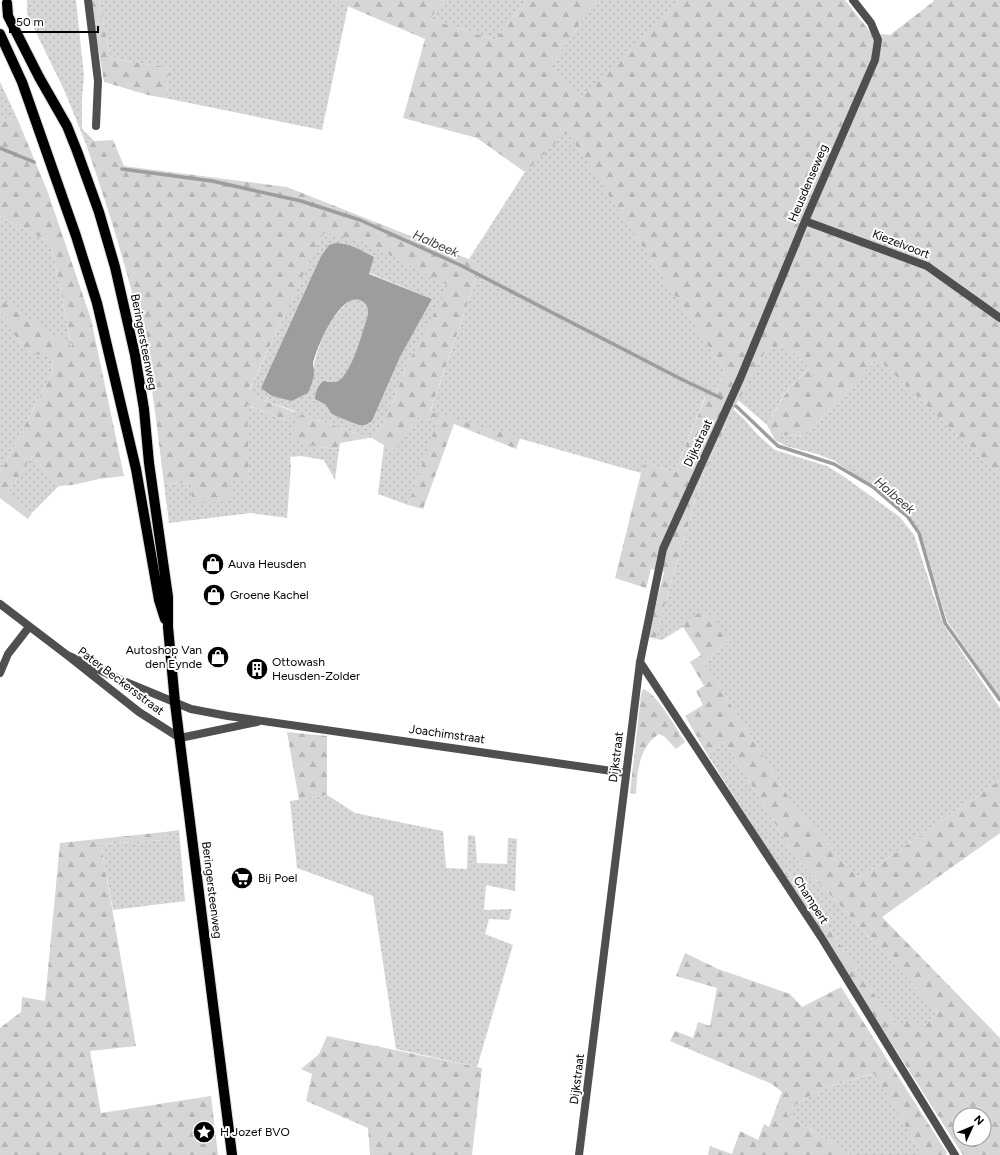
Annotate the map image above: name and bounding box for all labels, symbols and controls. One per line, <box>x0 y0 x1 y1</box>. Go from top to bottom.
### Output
scale bar <box>10 8 98 34</box>
text: 50 m <box>16 15 44 29</box>
street label: Heusdenseweg <box>785 142 831 224</box>
water label: Halbeek <box>411 227 462 260</box>
street label: Kiezelvoort <box>870 227 932 262</box>
street label: Beringersteenweg <box>128 293 160 391</box>
street label: Dijkstraat <box>681 416 715 469</box>
water label: Halbeek <box>871 474 918 517</box>
shop icon: Auva Heusden <box>200 551 226 577</box>
place label: Auva Heusden <box>228 557 306 571</box>
shop icon: Groene Kachel <box>201 582 227 608</box>
place label: Groene Kachel <box>230 588 309 602</box>
place label: Autoshop Van den Eynde <box>126 643 202 671</box>
street label: Pater Beckersstraat <box>75 644 167 718</box>
shop icon: Autoshop Van den Eynde <box>205 644 231 670</box>
place label: Ottowash Heusden-Zolder <box>272 655 360 683</box>
building icon: Ottowash Heusden-Zolder <box>244 656 270 682</box>
street label: Joachimstraat <box>408 722 486 746</box>
street label: Dijkstraat <box>606 730 626 783</box>
street label: Beringersteenweg <box>199 841 225 939</box>
supermarket icon: Bij Poel <box>229 865 255 891</box>
place label: Bij Poel <box>258 871 297 885</box>
street label: Champert <box>790 874 832 927</box>
street label: Dijkstraat <box>567 1052 587 1105</box>
north arrow <box>952 1107 992 1147</box>
text: N <box>971 1113 986 1128</box>
place icon: H Jozef BVO <box>191 1119 217 1145</box>
place label: H Jozef BVO <box>220 1125 290 1139</box>

